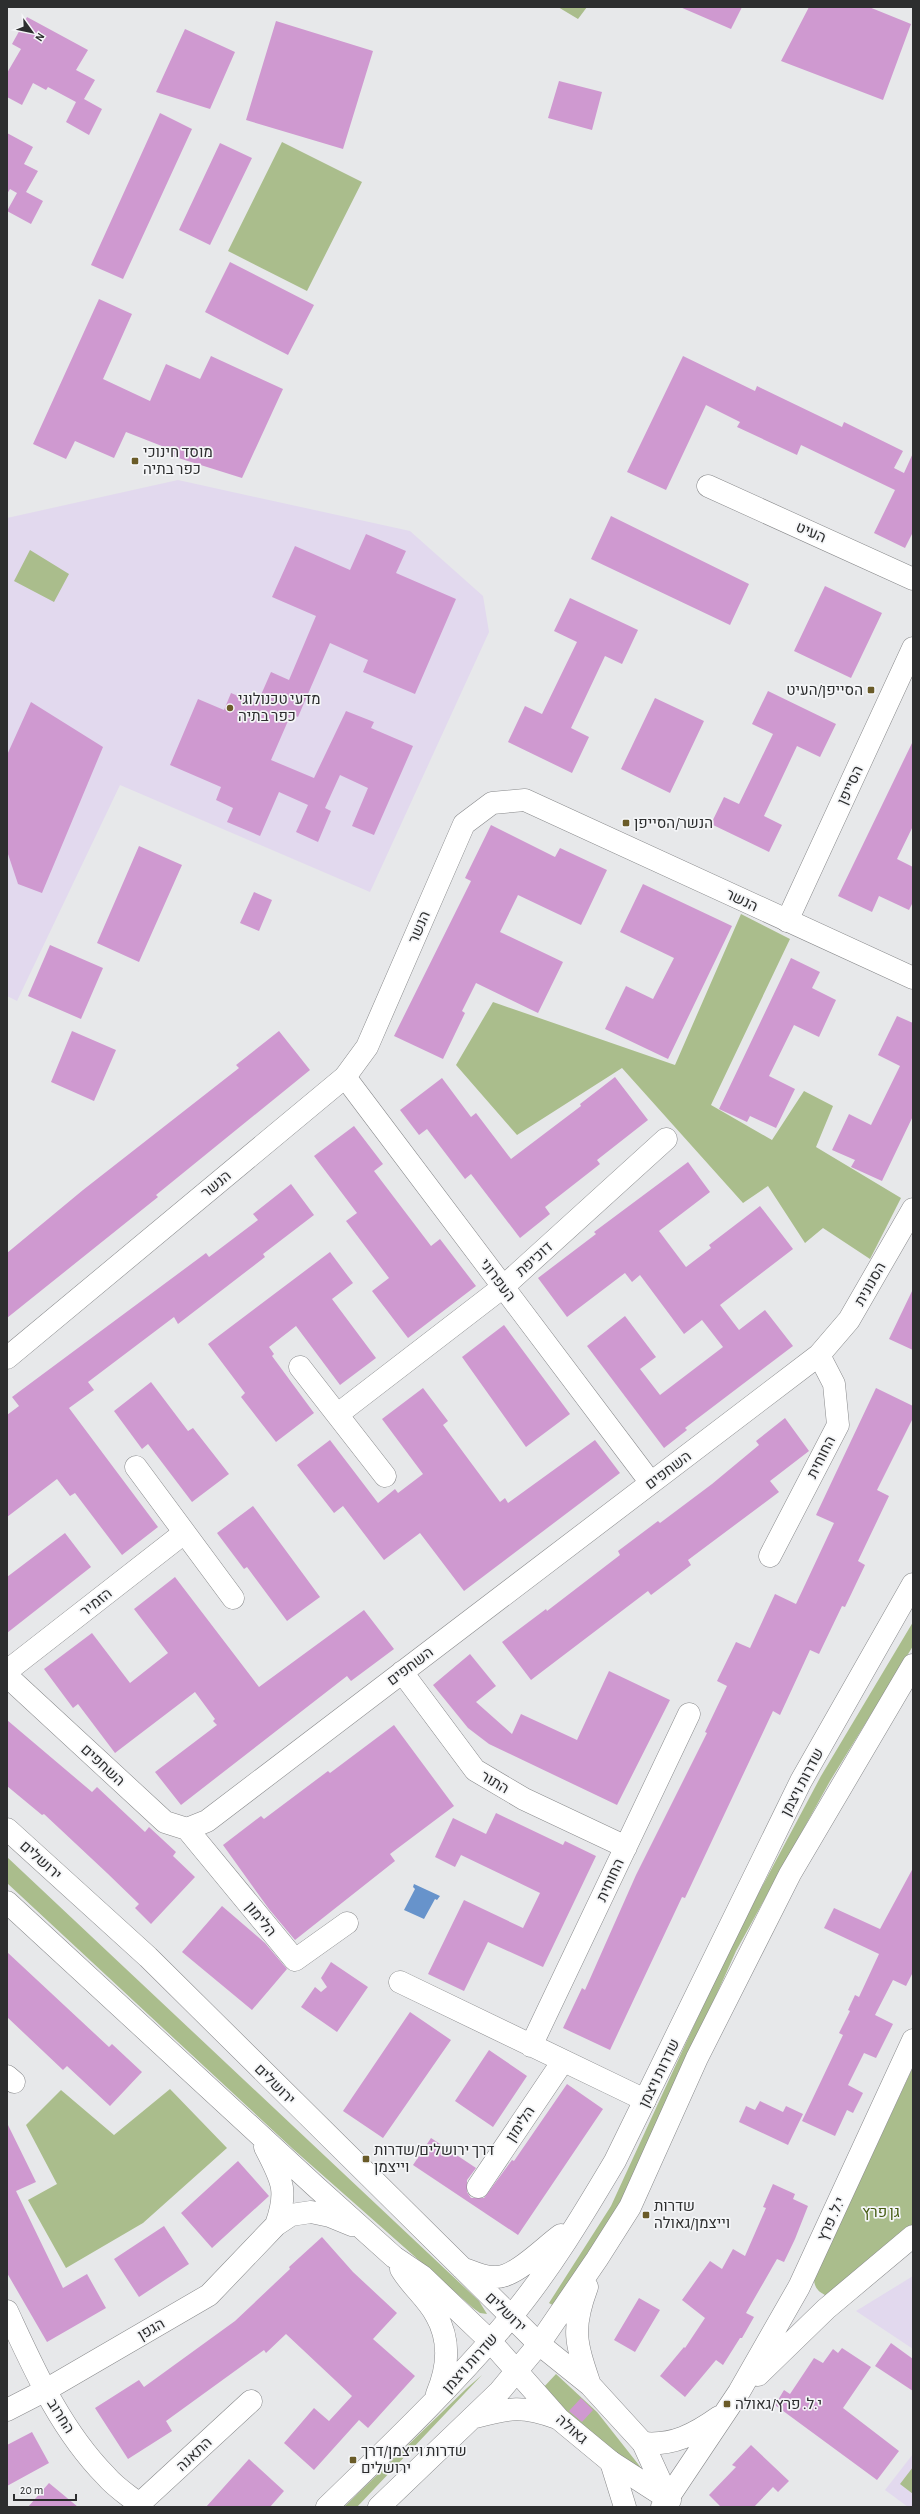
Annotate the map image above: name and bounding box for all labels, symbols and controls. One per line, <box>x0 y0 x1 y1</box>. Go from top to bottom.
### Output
north arrow <box>12 12 52 52</box>
text: N <box>33 31 47 43</box>
place label: מוסד חינוכי כפר בתיה <box>143 445 213 477</box>
marker: מוסד חינוכי כפר בתיה <box>130 456 140 466</box>
street label: העיט <box>793 519 828 546</box>
place label: הסייפן/העיט <box>786 683 863 698</box>
marker: הסייפן/העיט <box>866 685 876 695</box>
place label: מדעי טכנולוגי כפר בתיה <box>238 692 321 724</box>
marker: מדעי טכנולוגי כפר בתיה <box>225 703 235 713</box>
street label: הסייפן <box>835 763 866 807</box>
place label: הנשר/הסייפן <box>634 816 713 831</box>
marker: הנשר/הסייפן <box>621 818 631 828</box>
street label: הנשר <box>723 887 760 914</box>
street label: הנשר <box>406 909 433 946</box>
street label: הנשר <box>199 1168 234 1201</box>
street label: דוכיפת <box>513 1239 556 1280</box>
street label: העפרוני <box>477 1256 518 1304</box>
street label: הסנונית <box>852 1260 889 1309</box>
street label: החוחית <box>804 1434 838 1481</box>
street label: השחפים <box>643 1448 694 1492</box>
street label: הזמיר <box>78 1586 115 1619</box>
street label: השחפים <box>385 1644 436 1688</box>
street label: השחפים <box>78 1742 127 1789</box>
street label: שדרות ויצמן <box>778 1746 827 1819</box>
street label: התור <box>478 1768 511 1796</box>
street label: ירושלים <box>17 1838 64 1883</box>
street label: החוחית <box>594 1856 627 1904</box>
street label: הלימון <box>242 1899 279 1939</box>
street label: שדרות ויצמן <box>636 2037 682 2110</box>
street label: ירושלים <box>252 2061 298 2107</box>
street label: הלימון <box>503 2104 538 2145</box>
place label: דרך ירושלים/שדרות וייצמן <box>374 2143 494 2175</box>
marker: דרך ירושלים/שדרות וייצמן <box>361 2154 371 2164</box>
street label: י.ל. פרץ <box>815 2195 848 2243</box>
place label: שדרות וייצמן/גאולה <box>654 2199 730 2231</box>
park label: גן פרץ <box>862 2205 900 2220</box>
marker: שדרות וייצמן/גאולה <box>641 2210 651 2220</box>
street label: ירושלים <box>482 2290 529 2335</box>
street label: הגפן <box>135 2316 167 2343</box>
street label: שדרות ויצמן <box>440 2331 501 2396</box>
street label: החרוב <box>44 2396 77 2436</box>
place label: י.ל. פרץ/גאולה <box>735 2397 822 2412</box>
marker: י.ל. פרץ/גאולה <box>722 2399 732 2409</box>
street label: גאולה <box>553 2412 590 2447</box>
street label: התאנה <box>174 2435 215 2474</box>
place label: שדרות וייצמן/דרך ירושלים <box>361 2444 467 2476</box>
marker: שדרות וייצמן/דרך ירושלים <box>348 2455 358 2465</box>
scale bar <box>14 2476 76 2502</box>
text: 20 m <box>20 2484 43 2496</box>

